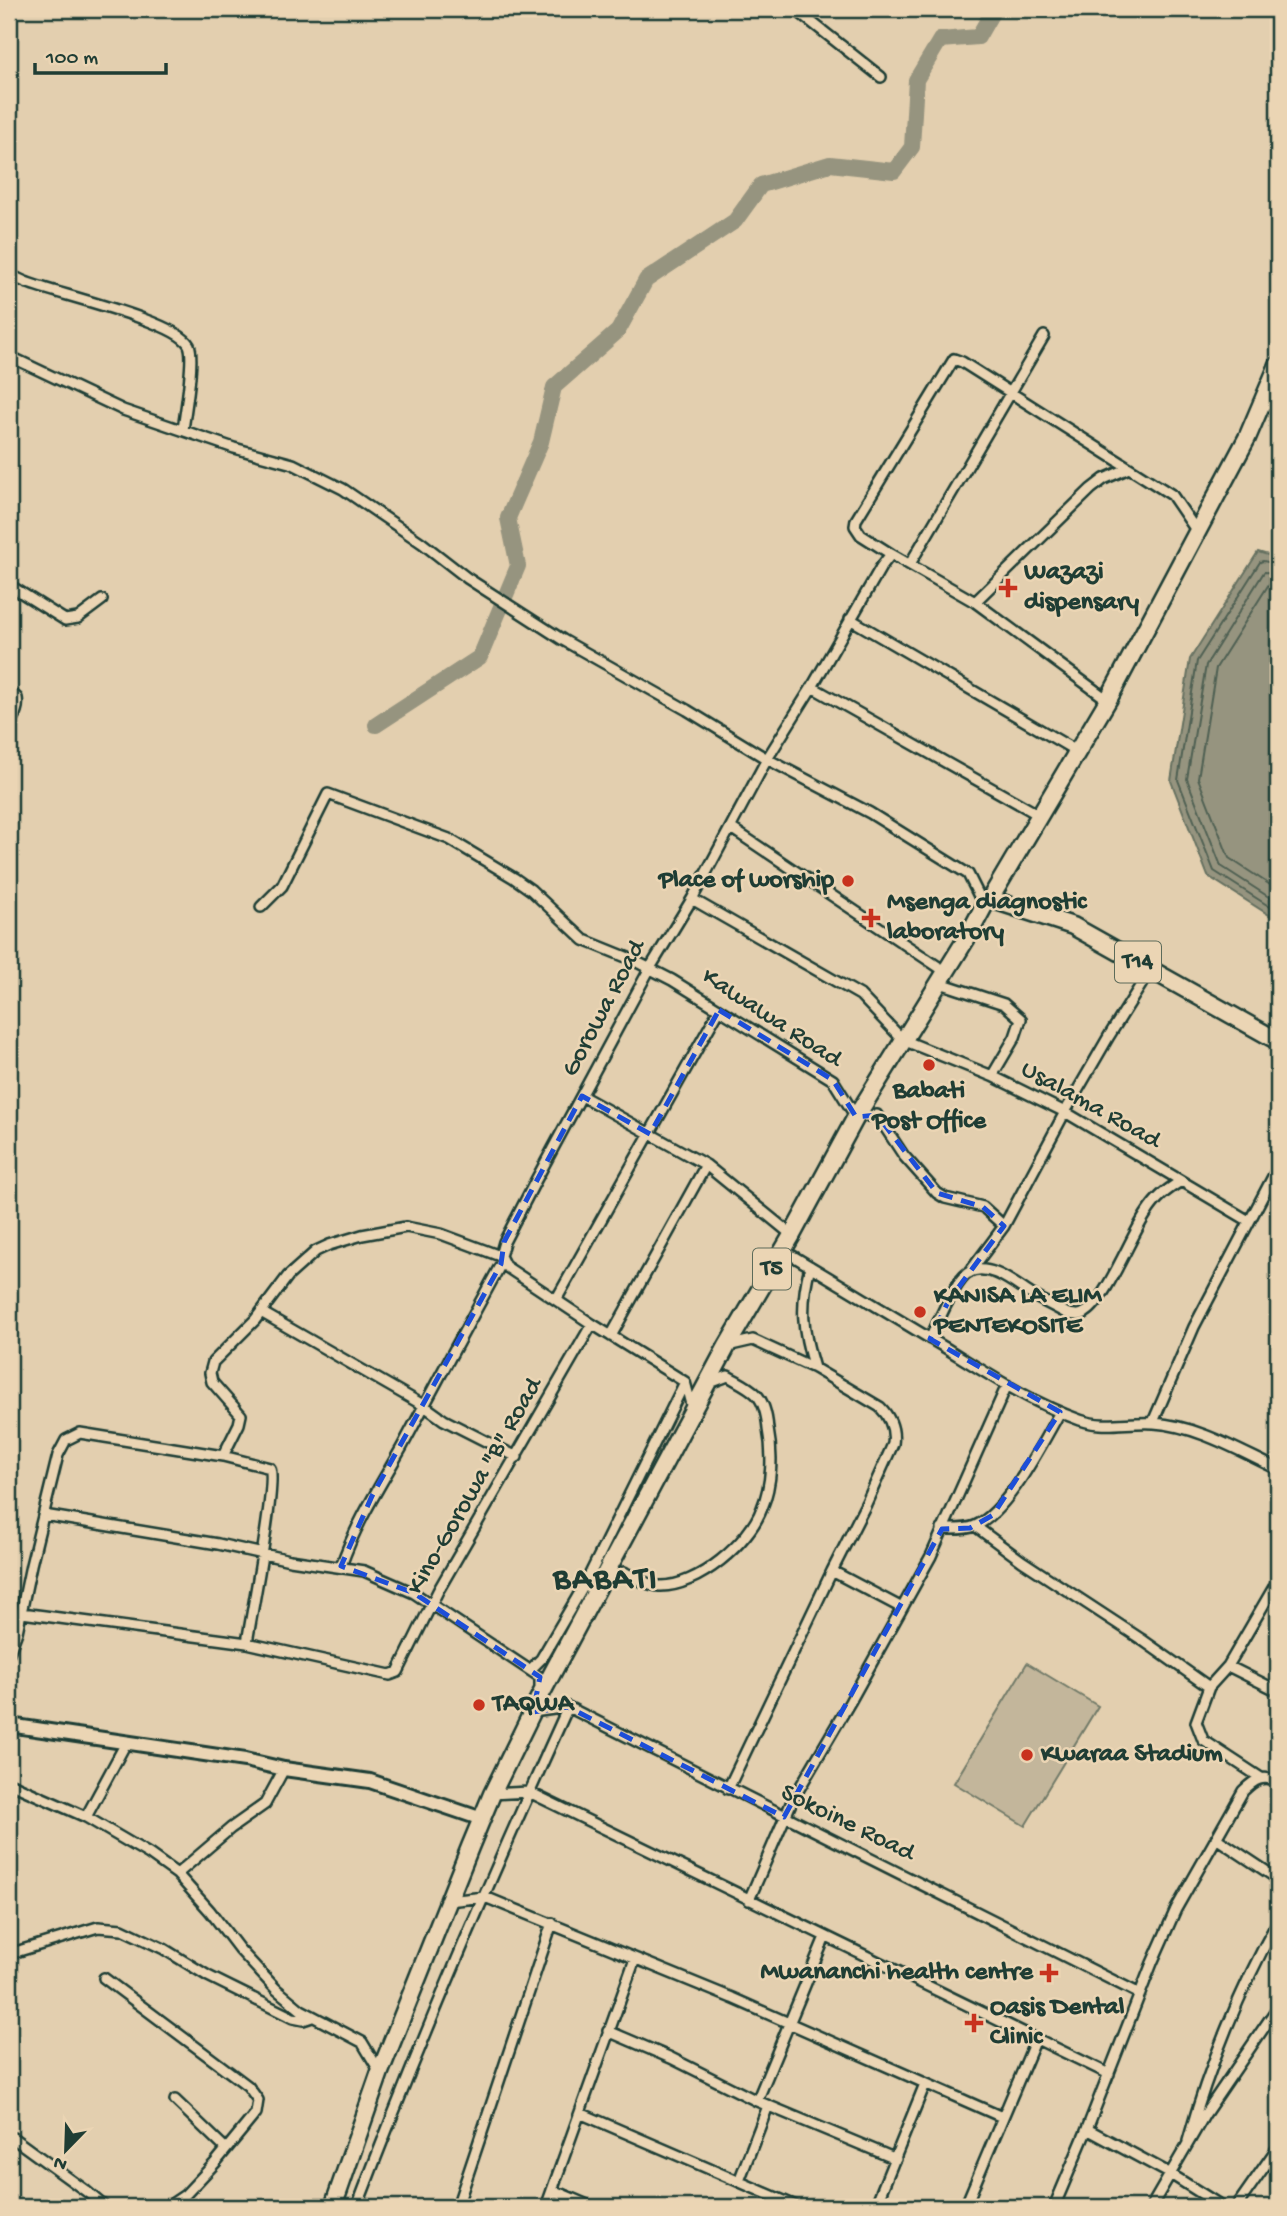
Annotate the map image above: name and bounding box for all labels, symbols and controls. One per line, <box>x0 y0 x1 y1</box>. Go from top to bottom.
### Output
scale bar <box>35 32 166 76</box>
text: 100 m <box>45 47 98 72</box>
place label: Wazazi dispensary <box>1023 558 1139 619</box>
marker: Wazazi dispensary <box>998 578 1018 598</box>
place label: Place of worship <box>657 866 834 897</box>
marker: Place of worship <box>840 873 856 889</box>
place label: Msenga diagnostic laboratory <box>886 888 1089 949</box>
marker: Msenga diagnostic laboratory <box>861 908 881 928</box>
street label: Gorowa Road <box>556 934 655 1083</box>
road number: T14 <box>1115 942 1161 982</box>
street label: Kawawa Road <box>695 962 848 1077</box>
street label: Usalama Road <box>1015 1055 1167 1158</box>
marker: Babati Post Office <box>921 1057 937 1073</box>
place label: Babati Post Office <box>870 1077 987 1138</box>
road number: T5 <box>753 1248 791 1289</box>
place label: KANISA LA ELIM PENTEKOSITE <box>932 1282 1102 1343</box>
marker: KANISA LA ELIM PENTEKOSITE <box>912 1304 928 1320</box>
street label: Kino-Gorowa "B" Road <box>401 1372 552 1601</box>
district label: BABATI <box>552 1562 659 1600</box>
place label: TAQWA <box>491 1690 575 1721</box>
marker: TAQWA <box>471 1697 487 1713</box>
place label: Kwaraa Stadium <box>1040 1740 1223 1771</box>
marker: Kwaraa Stadium <box>1019 1747 1035 1763</box>
street label: Sokoine Road <box>775 1778 921 1870</box>
place label: Mwananchi health centre <box>761 1958 1035 1989</box>
marker: Mwananchi health centre <box>1039 1963 1059 1983</box>
place label: Oasis Dental Clinic <box>990 1993 1125 2054</box>
marker: Oasis Dental Clinic <box>964 2013 984 2033</box>
north arrow <box>32 2114 102 2184</box>
text: N <box>51 2149 71 2175</box>

